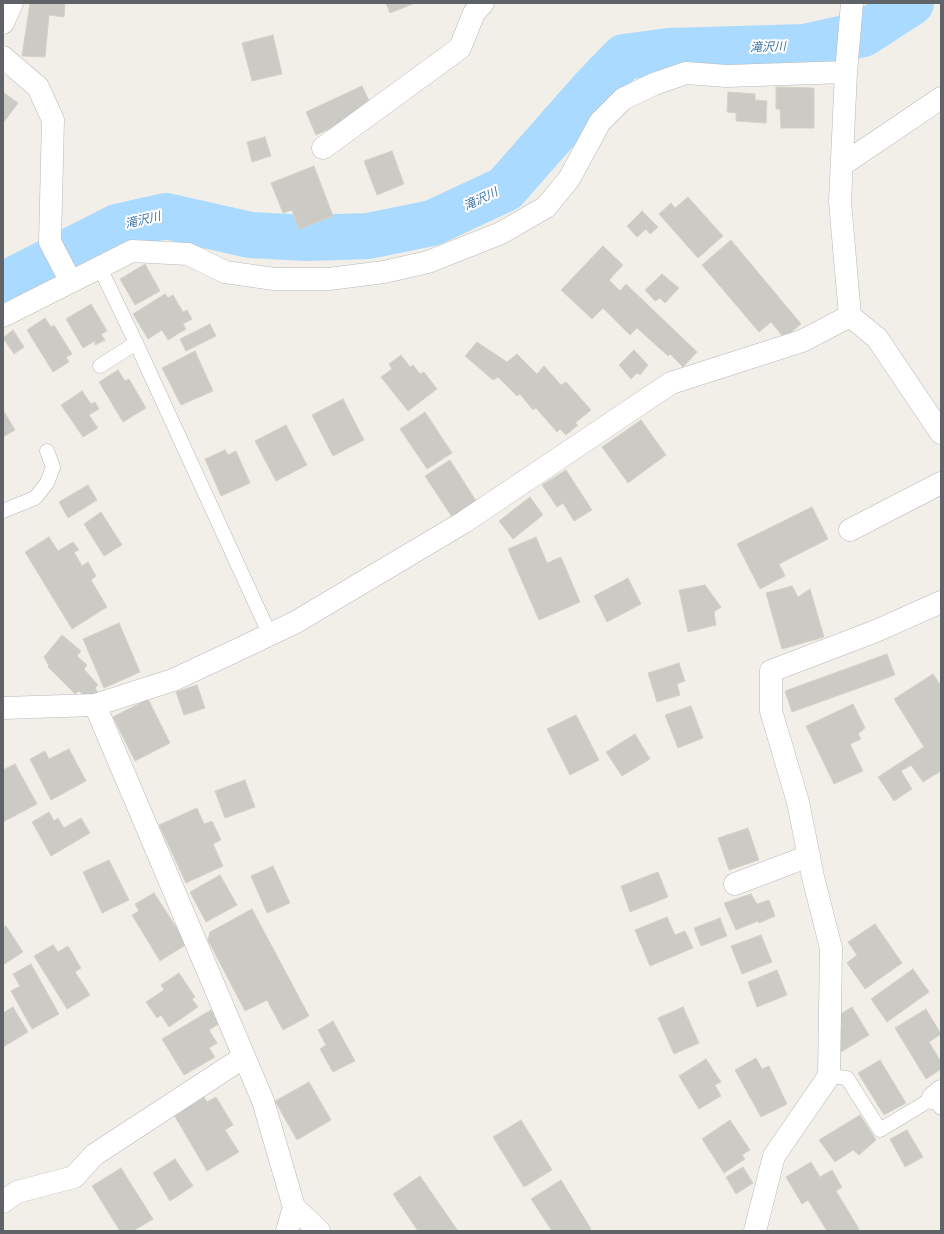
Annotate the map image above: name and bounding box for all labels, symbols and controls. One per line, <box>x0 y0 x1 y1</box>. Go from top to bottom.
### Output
water label: 滝沢川 <box>750 40 786 56</box>
water label: 滝沢川 <box>462 186 500 214</box>
water label: 滝沢川 <box>124 210 162 232</box>

